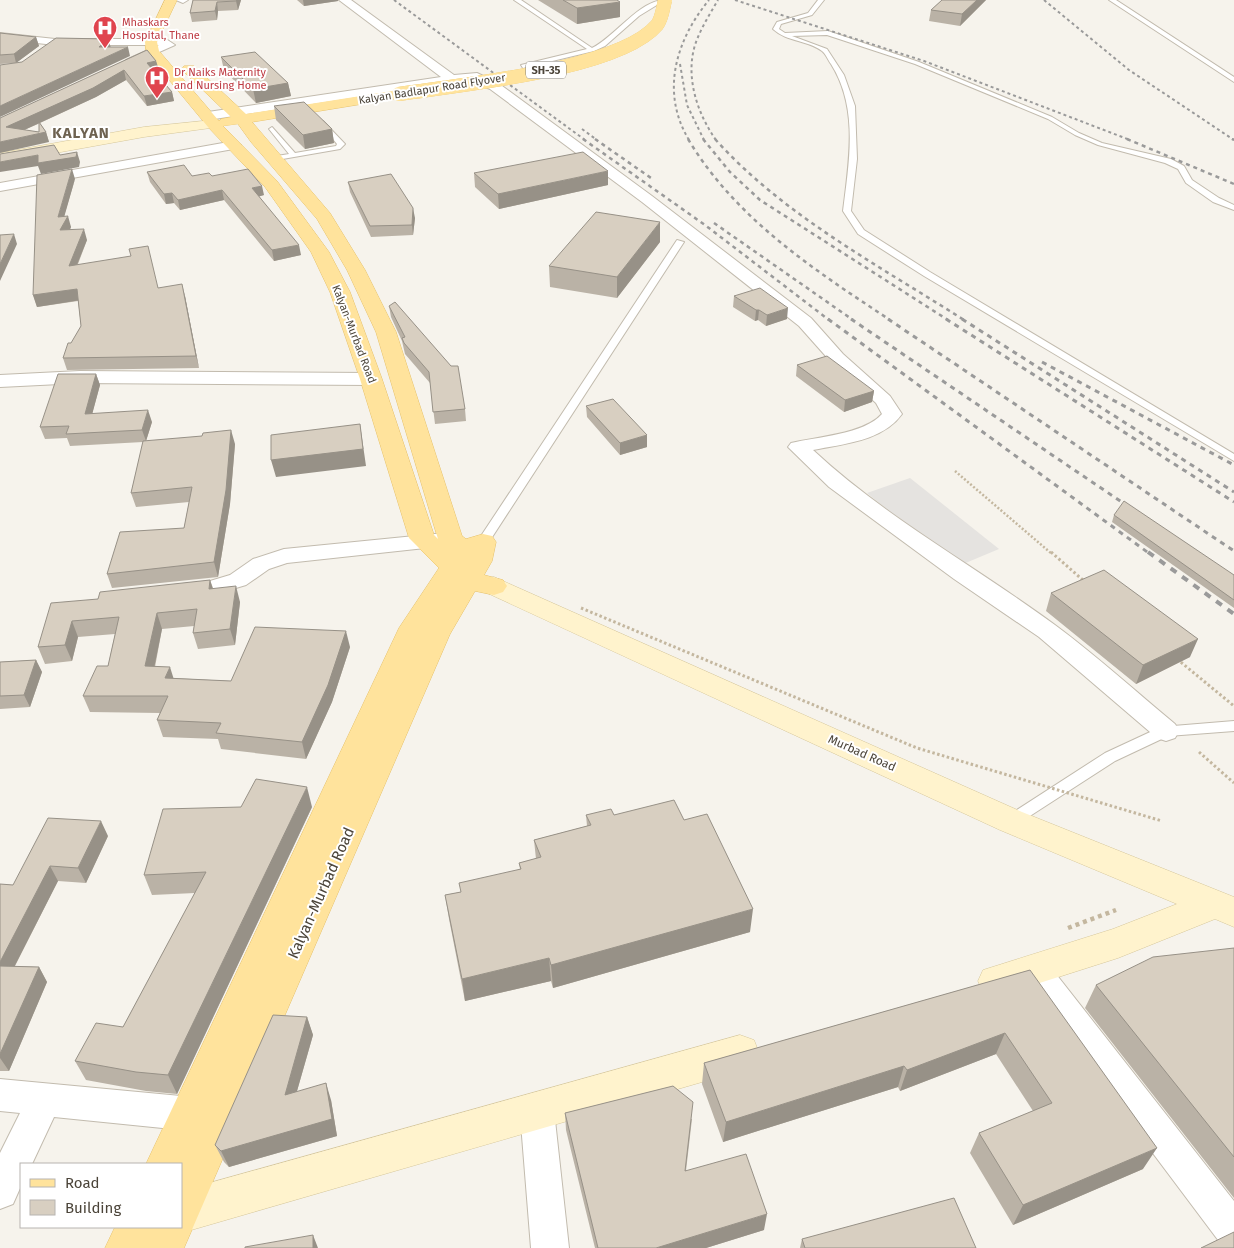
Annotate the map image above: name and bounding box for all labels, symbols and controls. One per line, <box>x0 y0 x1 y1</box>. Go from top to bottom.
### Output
hospital icon: Mhaskars Hospital, Thane <box>92 15 118 49</box>
place label: Mhaskars Hospital, Thane <box>122 16 200 42</box>
road number: SH-35 <box>526 62 566 78</box>
hospital icon: Dr Naiks Maternity and Nursing Home <box>144 65 170 99</box>
place label: Dr Naiks Maternity and Nursing Home <box>174 66 267 92</box>
street label: Kalyan Badlapur Road Flyover <box>358 71 507 107</box>
district label: KALYAN <box>52 124 110 142</box>
street label: Kalyan-Murbad Road <box>329 283 379 385</box>
street label: Murbad Road <box>826 732 898 774</box>
street label: Kalyan-Murbad Road <box>284 825 358 961</box>
legend <box>20 1163 182 1228</box>
text: Road <box>65 1174 100 1192</box>
text: Building <box>65 1199 121 1217</box>

